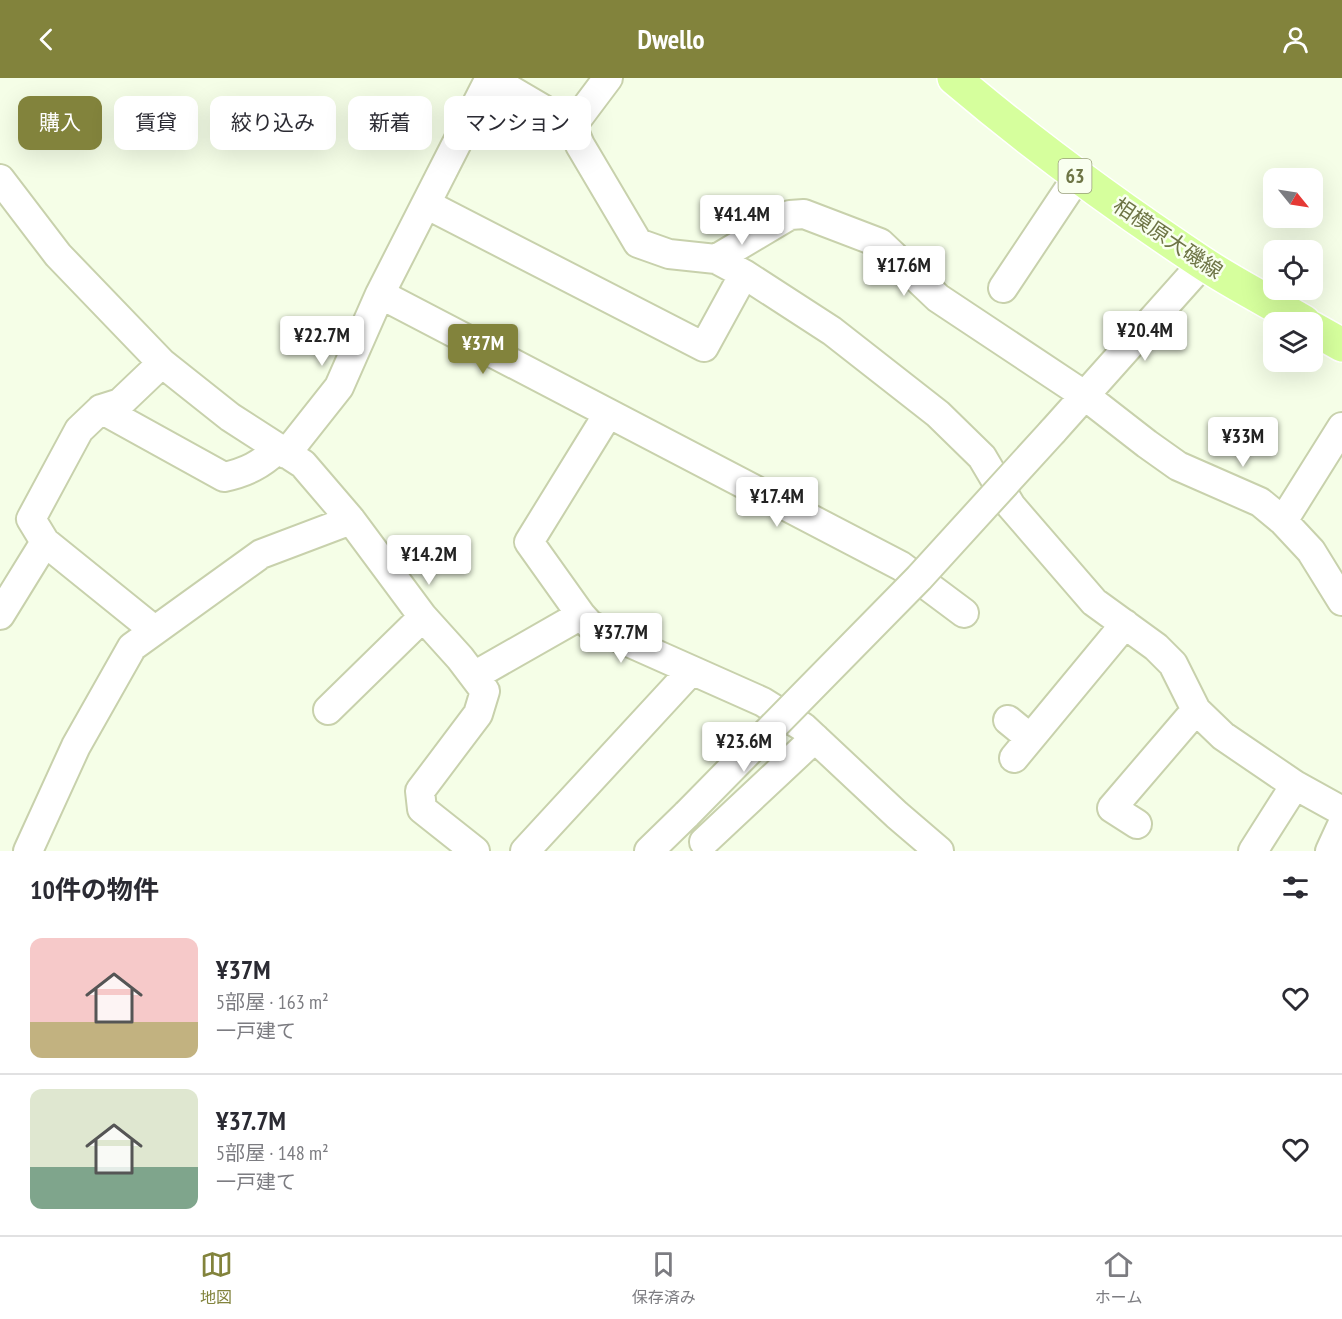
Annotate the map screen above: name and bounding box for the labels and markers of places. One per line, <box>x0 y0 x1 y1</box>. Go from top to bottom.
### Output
pin: ¥41.4M <box>693 195 791 246</box>
pin: ¥17.6M <box>855 246 953 297</box>
pin: ¥20.4M <box>1096 311 1194 362</box>
pin: ¥22.7M <box>273 316 371 367</box>
pin: ¥37M <box>447 324 519 375</box>
pin: ¥33M <box>1207 417 1279 468</box>
pin: ¥17.4M <box>728 477 826 528</box>
pin: ¥14.2M <box>380 535 478 586</box>
pin: ¥37.7M <box>572 613 670 664</box>
pin: ¥23.6M <box>695 722 793 773</box>

